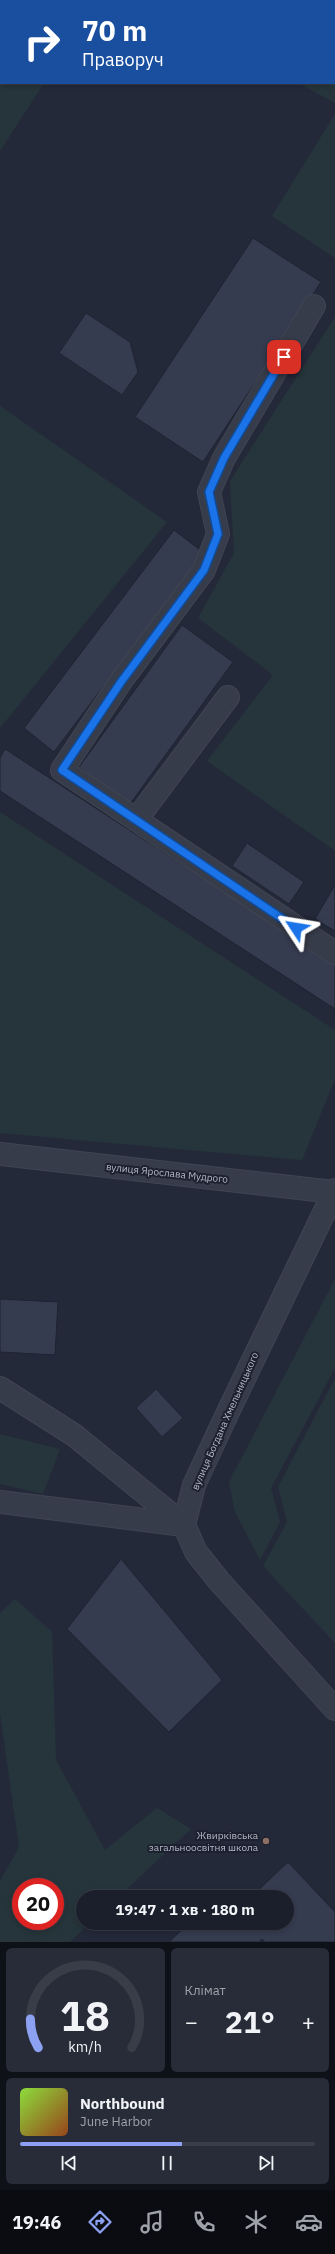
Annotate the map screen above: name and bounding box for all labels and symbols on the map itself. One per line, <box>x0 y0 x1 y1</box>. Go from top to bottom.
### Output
pin <box>267 340 301 374</box>
position arrow <box>275 907 317 949</box>
street label: вулиця Ярослава Мудрого <box>105 1160 229 1186</box>
street label: вулиця Богдана Хмельницького <box>189 1350 262 1492</box>
place label: Жвирківська загальноосвітня школа <box>149 1829 259 1854</box>
marker: Жвирківська загальноосвітня школа <box>261 1836 271 1846</box>
speed limit sign: 20 <box>12 1878 64 1930</box>

